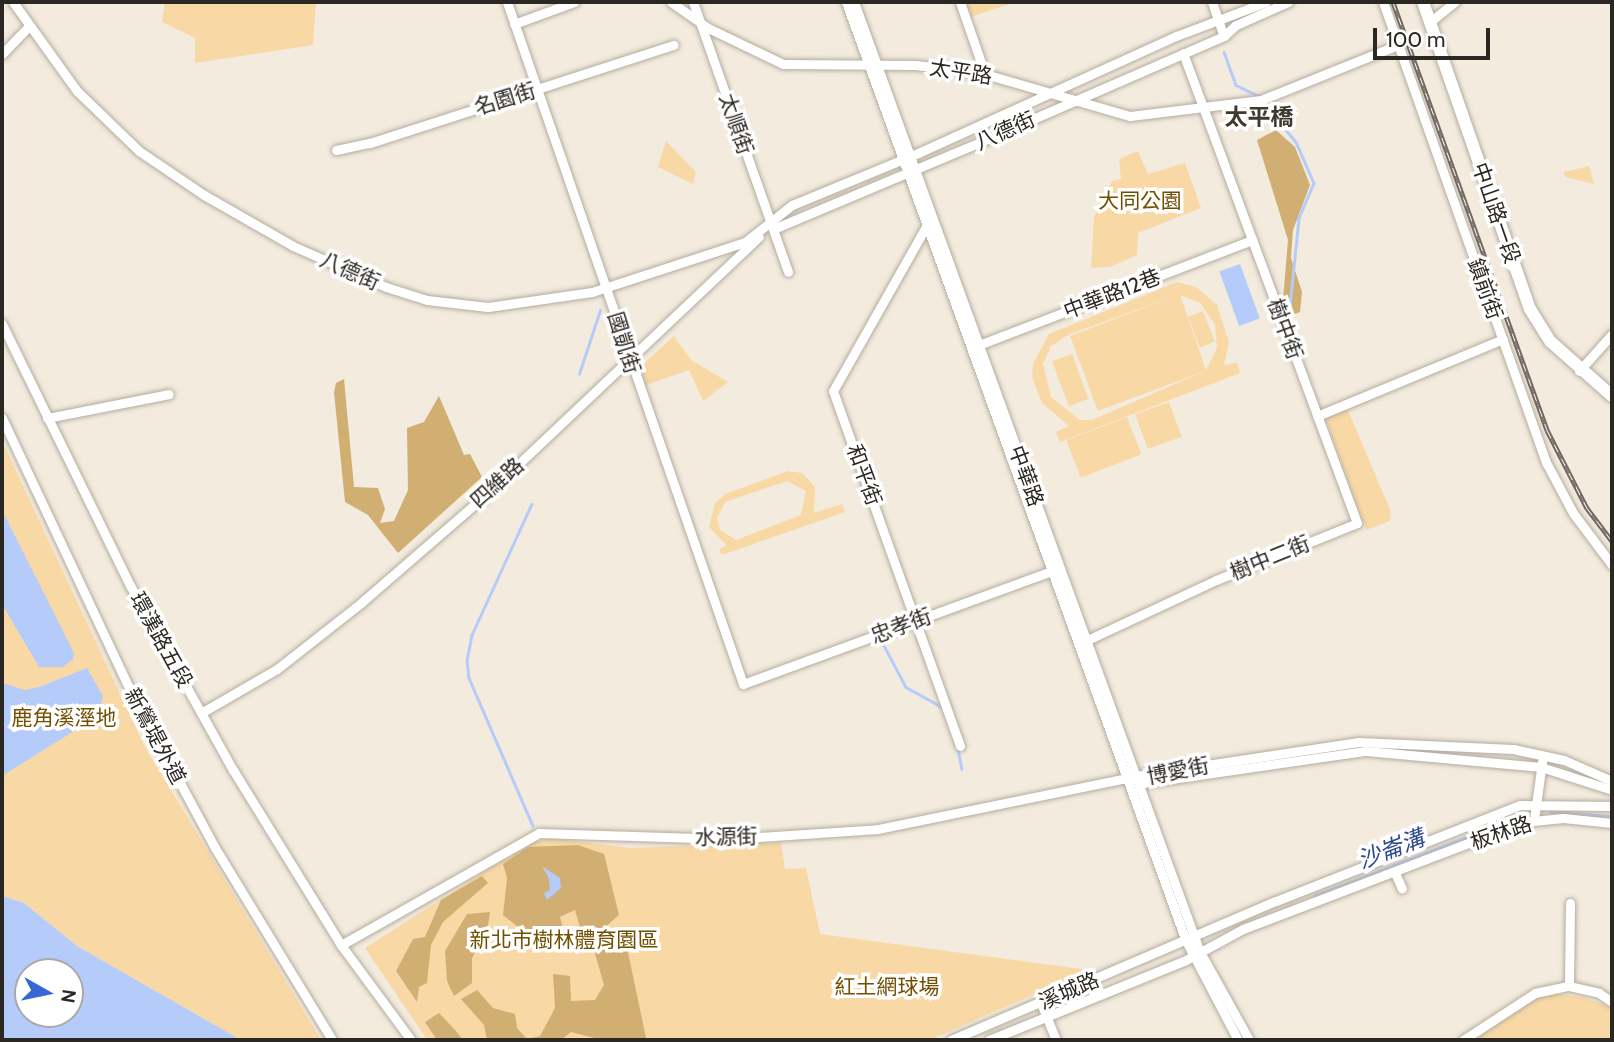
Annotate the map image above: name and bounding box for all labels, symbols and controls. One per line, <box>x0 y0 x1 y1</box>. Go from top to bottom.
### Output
scale bar <box>1376 14 1493 58</box>
text: 100 m <box>1386 27 1445 52</box>
street label: 太平路 <box>928 55 994 89</box>
street label: 名園街 <box>471 78 539 120</box>
street label: 太順街 <box>714 90 758 158</box>
district label: 太平橋 <box>1225 103 1293 131</box>
street label: 八德街 <box>971 107 1039 155</box>
street label: 中山路一段 <box>1467 159 1525 267</box>
park label: 大同公園 <box>1098 188 1182 214</box>
street label: 八德街 <box>316 247 384 295</box>
street label: 鎮前街 <box>1462 255 1508 323</box>
street label: 中華路12巷 <box>1060 264 1164 324</box>
street label: 樹中街 <box>1262 295 1308 363</box>
street label: 國凱街 <box>603 309 645 377</box>
street label: 和平街 <box>841 441 887 509</box>
street label: 中華路 <box>1003 442 1049 510</box>
street label: 四維路 <box>465 453 529 513</box>
street label: 樹中二街 <box>1226 531 1314 585</box>
street label: 環漢路五段 <box>125 588 197 692</box>
street label: 忠孝街 <box>867 603 935 649</box>
street label: 新鶯堤外道 <box>119 684 191 788</box>
park label: 鹿角溪溼地 <box>12 705 116 731</box>
street label: 博愛街 <box>1145 753 1211 789</box>
street label: 板林路 <box>1467 811 1535 855</box>
street label: 水源街 <box>694 824 758 850</box>
water label: 沙崙溝 <box>1354 824 1428 874</box>
park label: 新北市樹林體育園區 <box>470 927 658 953</box>
north arrow <box>14 958 84 1028</box>
street label: 溪城路 <box>1035 967 1103 1015</box>
park label: 紅土網球場 <box>835 974 939 1000</box>
text: N <box>56 988 81 1004</box>

